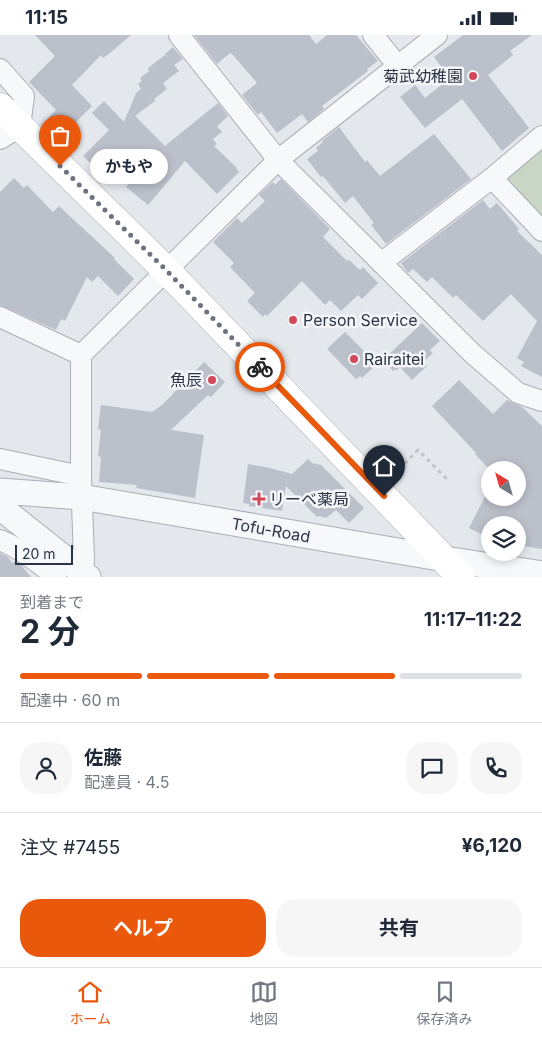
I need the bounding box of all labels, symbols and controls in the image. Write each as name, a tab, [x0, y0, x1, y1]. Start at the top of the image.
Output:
text: 11:15	[25, 6, 68, 29]
place label: 菊武幼稚園	[383, 66, 463, 86]
marker: 菊武幼稚園	[467, 70, 479, 82]
pin	[39, 115, 81, 166]
icon: bag	[46, 122, 74, 150]
callout: かもや	[90, 149, 168, 183]
text: かもや	[105, 156, 153, 176]
place label: Person Service	[303, 310, 418, 330]
marker: Person Service	[287, 314, 299, 326]
courier	[235, 342, 285, 392]
place label: Rairaitei	[364, 349, 424, 369]
icon: bike	[246, 353, 274, 381]
marker: Rairaitei	[348, 353, 360, 365]
place label: 魚辰	[170, 370, 202, 390]
marker: 魚辰	[206, 374, 218, 386]
pin	[363, 445, 405, 496]
icon: home	[370, 452, 398, 480]
north arrow	[481, 461, 526, 506]
map controls	[481, 461, 526, 561]
place label: リーベ薬局	[269, 489, 349, 509]
marker: リーベ薬局	[253, 493, 265, 505]
street label: Tofu-Road	[230, 513, 312, 547]
button: layers	[481, 516, 526, 561]
scale bar	[15, 542, 72, 565]
text: 20 m	[22, 545, 56, 562]
text: 到着まで	[20, 592, 84, 612]
text: 11:17–11:22	[424, 608, 522, 631]
text: 2 分	[20, 612, 80, 651]
text: 配達中 · 60 m	[20, 690, 120, 710]
button: person	[20, 742, 72, 794]
button: chat	[406, 742, 458, 794]
button: phone	[470, 742, 522, 794]
text: 佐藤	[84, 746, 122, 769]
text: 配達員 · 4.5	[84, 772, 170, 792]
text: ¥6,120	[462, 834, 522, 857]
text: 注文 #7455	[20, 836, 120, 859]
button: ヘルプ	[20, 899, 266, 957]
button: 共有	[276, 899, 522, 957]
tab: ホーム	[69, 978, 111, 1028]
tab: 地図	[250, 978, 278, 1028]
tab: 保存済み	[417, 978, 473, 1028]

